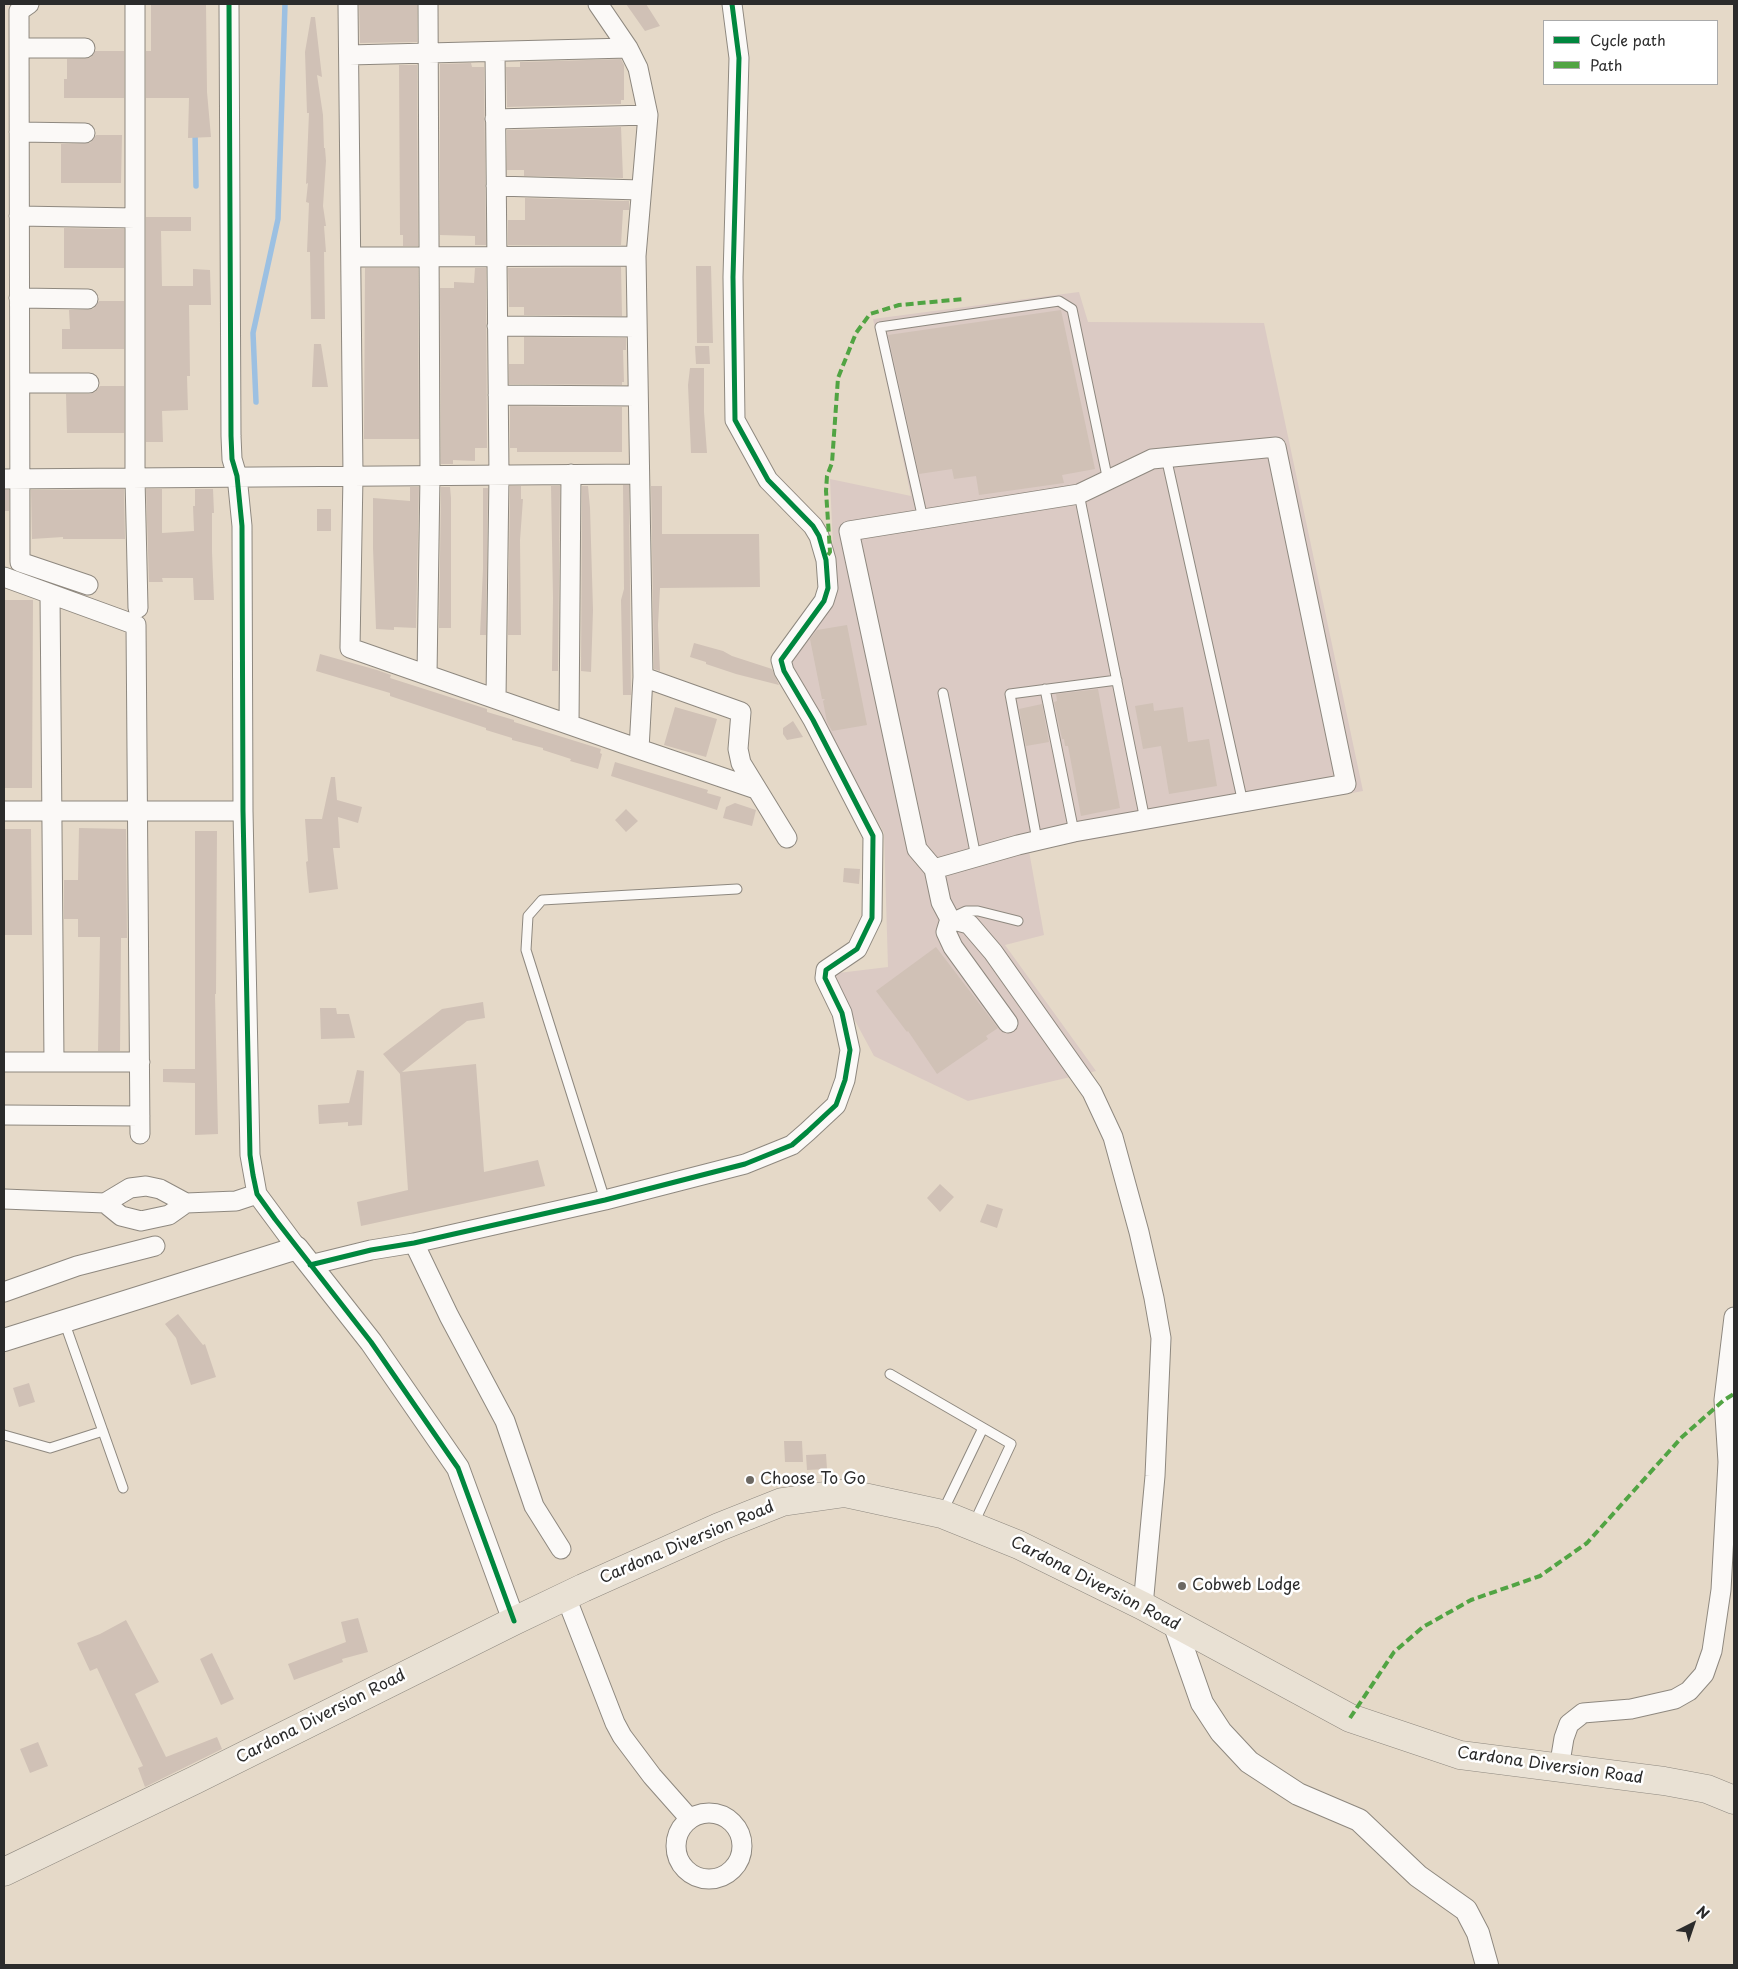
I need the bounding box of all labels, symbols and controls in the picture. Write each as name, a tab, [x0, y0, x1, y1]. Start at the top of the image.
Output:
legend	[1543, 20, 1718, 85]
text: Cycle path	[1590, 28, 1666, 51]
text: Path	[1590, 53, 1622, 76]
place label: Choose To Go	[760, 1470, 866, 1490]
marker: Choose To Go	[744, 1474, 756, 1486]
street label: Cardona Diversion Road	[597, 1498, 777, 1588]
street label: Cardona Diversion Road	[1007, 1533, 1183, 1635]
place label: Cobweb Lodge	[1192, 1576, 1300, 1596]
marker: Cobweb Lodge	[1176, 1580, 1188, 1592]
street label: Cardona Diversion Road	[233, 1666, 409, 1768]
street label: Cardona Diversion Road	[1456, 1743, 1644, 1789]
north arrow	[1668, 1899, 1718, 1949]
text: N	[1692, 1901, 1714, 1924]

